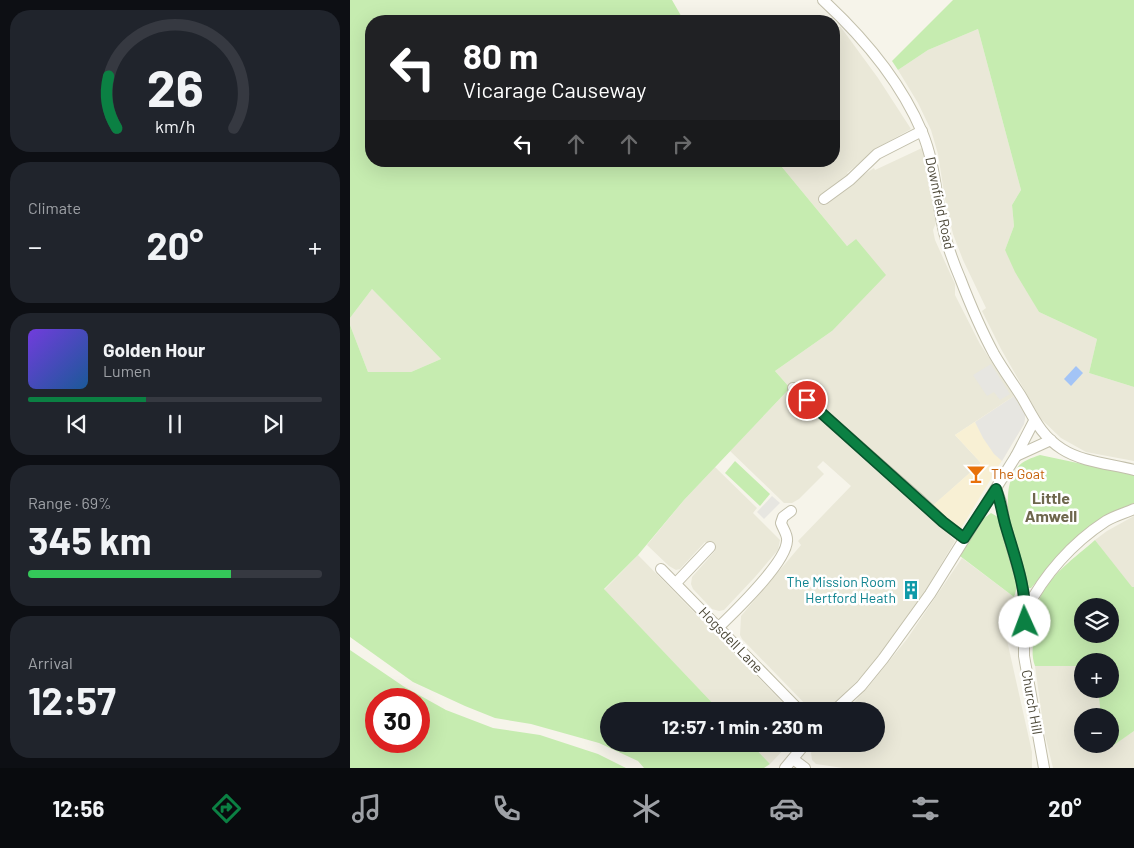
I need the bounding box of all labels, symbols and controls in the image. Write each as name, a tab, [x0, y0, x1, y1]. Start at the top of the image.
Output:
text: 80 m	[463, 34, 538, 76]
icon: left	[380, 35, 445, 100]
text: 26	[146, 55, 204, 117]
text: Vicarage Causeway	[463, 76, 646, 102]
text: km/h	[155, 115, 195, 137]
icon: left	[509, 130, 537, 158]
icon: ahead	[562, 130, 590, 158]
icon: ahead	[615, 130, 643, 158]
icon: right	[668, 130, 696, 158]
street label: Downfield Road	[922, 155, 959, 251]
text: Climate	[28, 198, 81, 217]
text: 20°	[146, 222, 204, 268]
text: −	[28, 229, 42, 263]
text: +	[308, 229, 322, 263]
text: Golden Hour	[103, 338, 205, 361]
text: Lumen	[103, 361, 151, 380]
pin	[786, 379, 828, 421]
icon: arrive	[793, 386, 821, 414]
icon: previous	[63, 410, 91, 438]
icon: pause	[161, 410, 189, 438]
icon: next	[259, 410, 287, 438]
bar icon: The Goat	[965, 463, 987, 485]
place label: The Goat	[991, 465, 1045, 482]
district label: Little Amwell	[1025, 488, 1077, 525]
text: Range · 69%	[28, 493, 112, 512]
text: 345 km	[28, 517, 152, 563]
place label: The Mission Room Hertford Heath	[787, 573, 896, 606]
building icon: The Mission Room Hertford Heath	[900, 579, 922, 601]
position arrow	[998, 595, 1050, 647]
map controls	[1074, 598, 1119, 753]
button: layers	[1074, 598, 1119, 643]
street label: Hogsdell Lane	[696, 603, 767, 676]
text: Arrival	[28, 653, 73, 672]
button: +	[1074, 653, 1119, 698]
street label: Church Hill	[1018, 668, 1047, 736]
text: 12:57	[28, 677, 116, 723]
speed limit sign: 30	[365, 688, 430, 753]
button: −	[1074, 708, 1119, 753]
text: 12:57 · 1 min · 230 m	[662, 715, 823, 738]
icon: directions	[209, 791, 244, 826]
icon: music	[349, 791, 384, 826]
icon: phone	[489, 791, 524, 826]
icon: climate	[629, 791, 664, 826]
icon: car	[769, 791, 804, 826]
icon: filters	[908, 791, 943, 826]
text: 12:56	[52, 795, 104, 821]
text: 20°	[1048, 795, 1082, 821]

